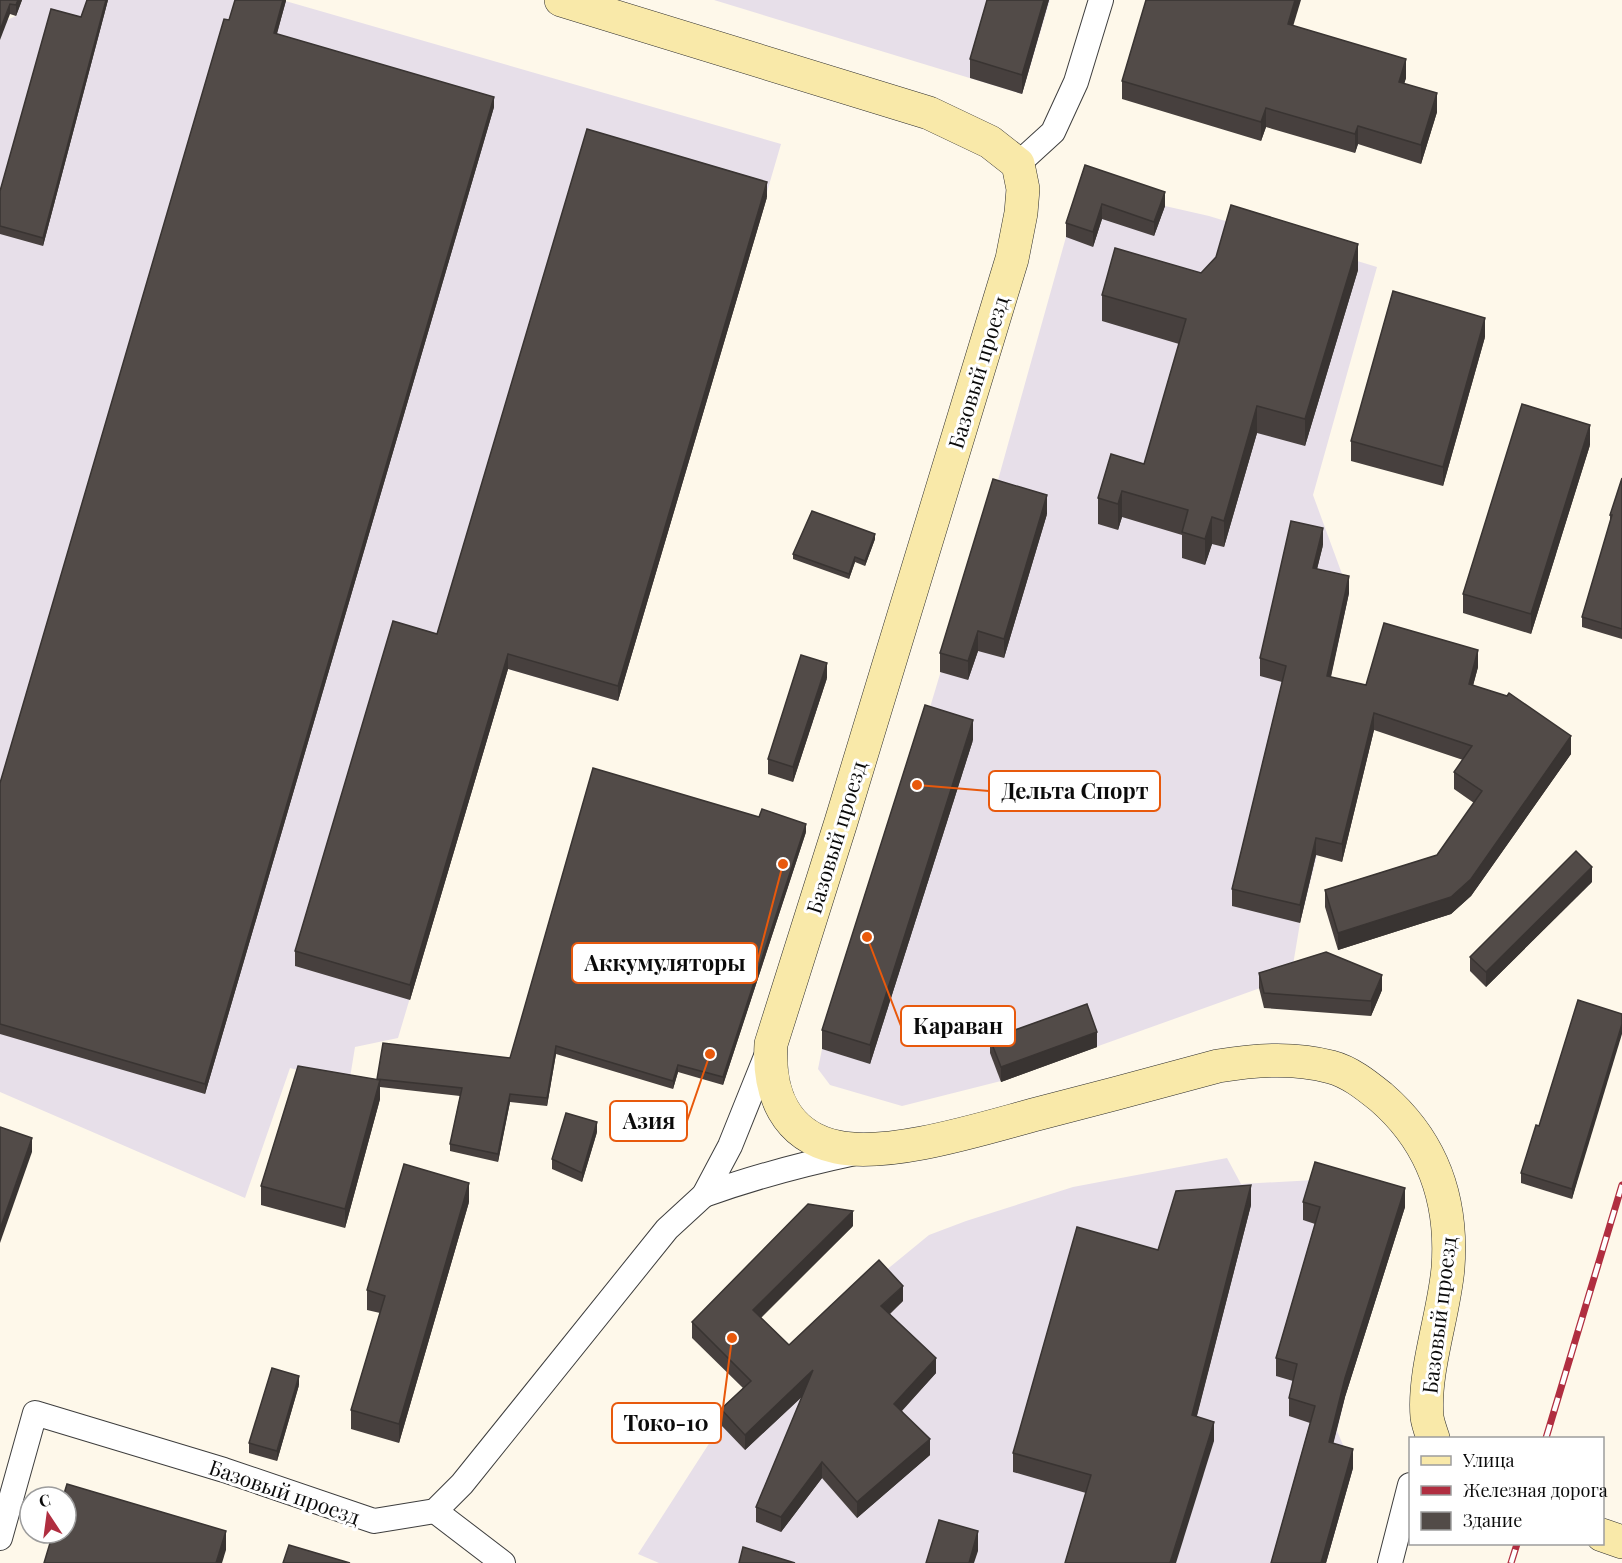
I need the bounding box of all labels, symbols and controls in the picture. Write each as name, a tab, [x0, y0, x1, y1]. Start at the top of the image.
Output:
street label: Базовый проезд	[941, 292, 1013, 452]
street label: Базовый проезд	[799, 757, 871, 917]
callout: Дельта Спорт	[989, 771, 1160, 811]
text: Дельта Спорт	[1001, 775, 1149, 805]
callout: Аккумуляторы	[572, 943, 757, 983]
text: Аккумуляторы	[583, 947, 746, 977]
callout: Караван	[901, 1006, 1015, 1046]
text: Караван	[913, 1010, 1003, 1040]
callout: Азия	[610, 1101, 687, 1141]
text: Азия	[622, 1105, 675, 1135]
street label: Базовый проезд	[1414, 1235, 1462, 1395]
callout: Токо-10	[612, 1403, 721, 1443]
text: Токо-10	[623, 1407, 709, 1437]
legend	[1409, 1437, 1604, 1545]
text: Улица	[1462, 1448, 1514, 1472]
street label: Базовый проезд	[206, 1452, 364, 1530]
text: Железная дорога	[1463, 1478, 1608, 1502]
north arrow	[18, 1485, 78, 1545]
text: С	[37, 1488, 52, 1511]
text: Здание	[1463, 1508, 1522, 1532]

